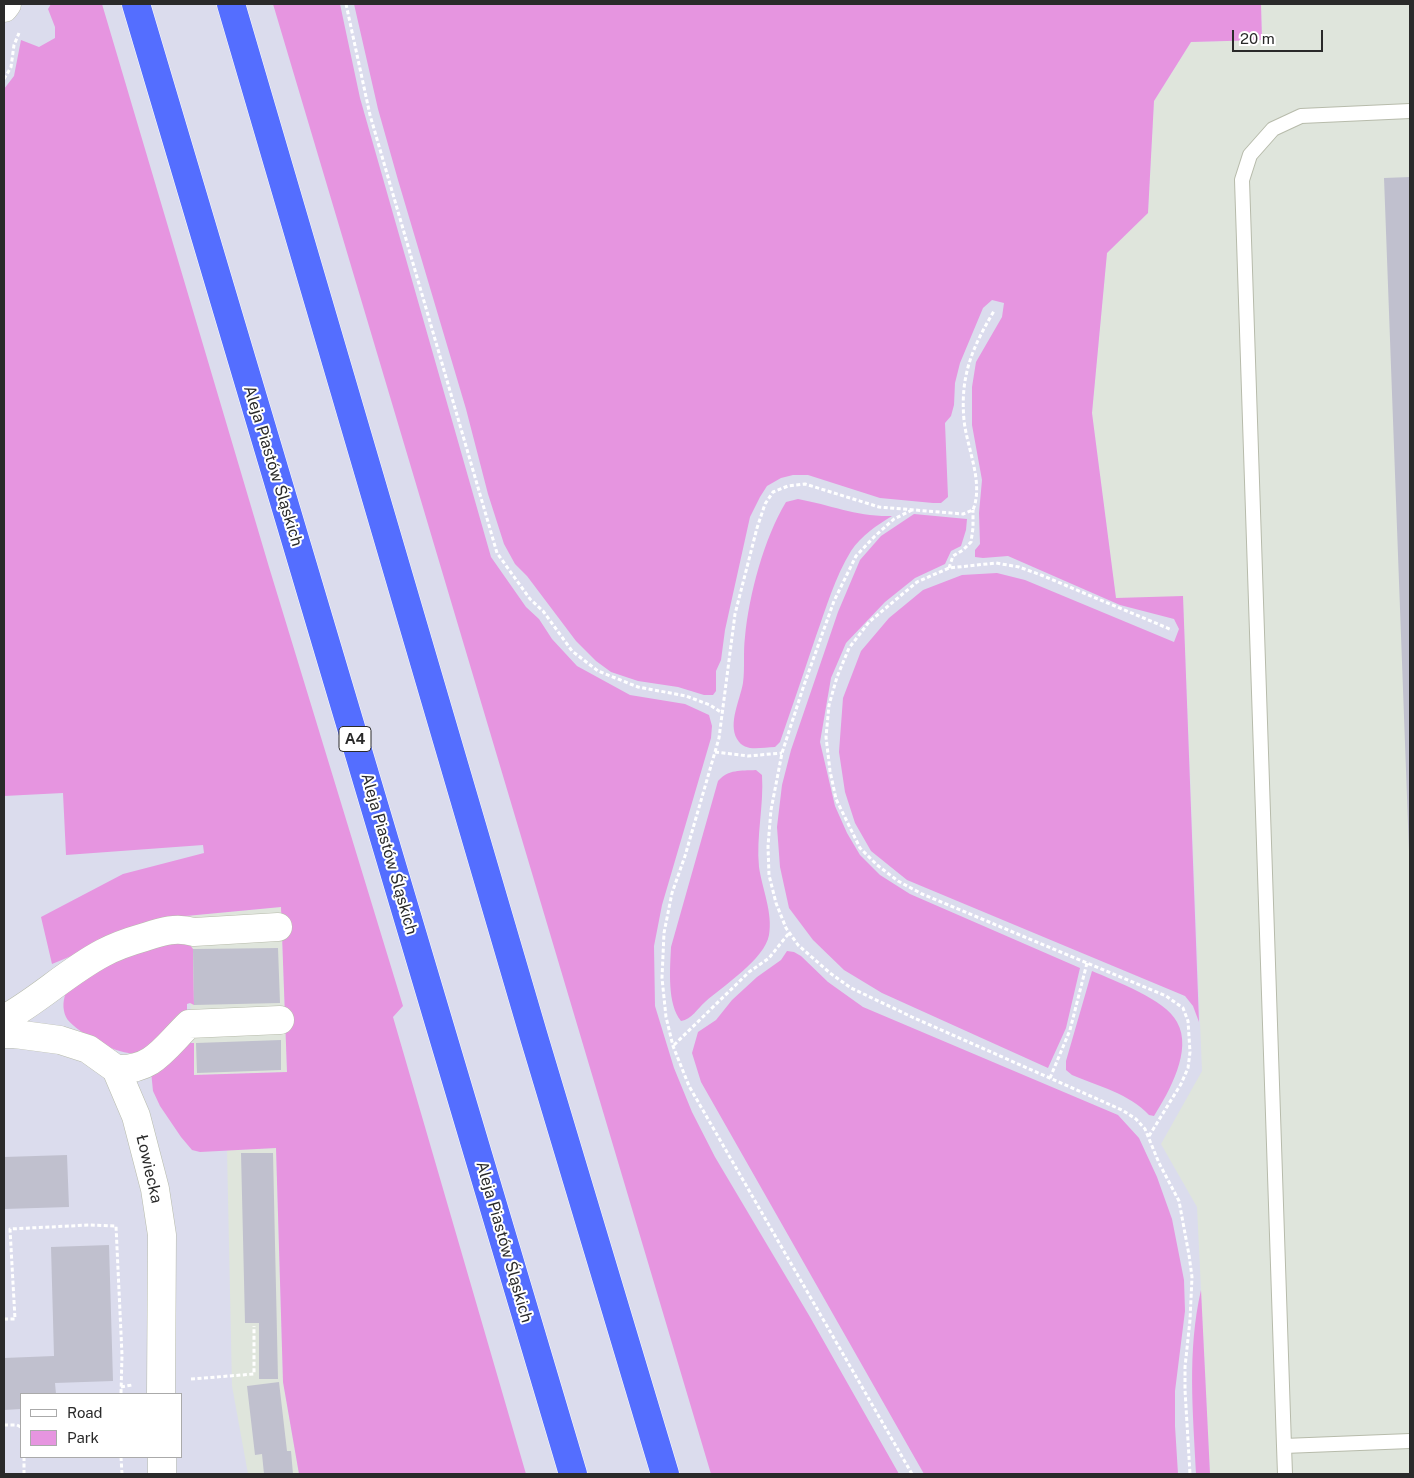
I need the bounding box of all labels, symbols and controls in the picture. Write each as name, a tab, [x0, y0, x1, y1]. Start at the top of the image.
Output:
scale bar	[1234, 20, 1325, 52]
text: 20 m	[1240, 30, 1275, 47]
street label: Aleja Piastów Śląskich	[239, 383, 307, 549]
road number: A4	[339, 726, 371, 752]
street label: Aleja Piastów Śląskich	[357, 771, 421, 937]
street label: Łowiecka	[132, 1133, 166, 1205]
street label: Aleja Piastów Śląskich	[472, 1159, 536, 1325]
legend	[20, 1393, 182, 1458]
text: Road	[67, 1404, 103, 1421]
text: Park	[67, 1429, 99, 1446]

